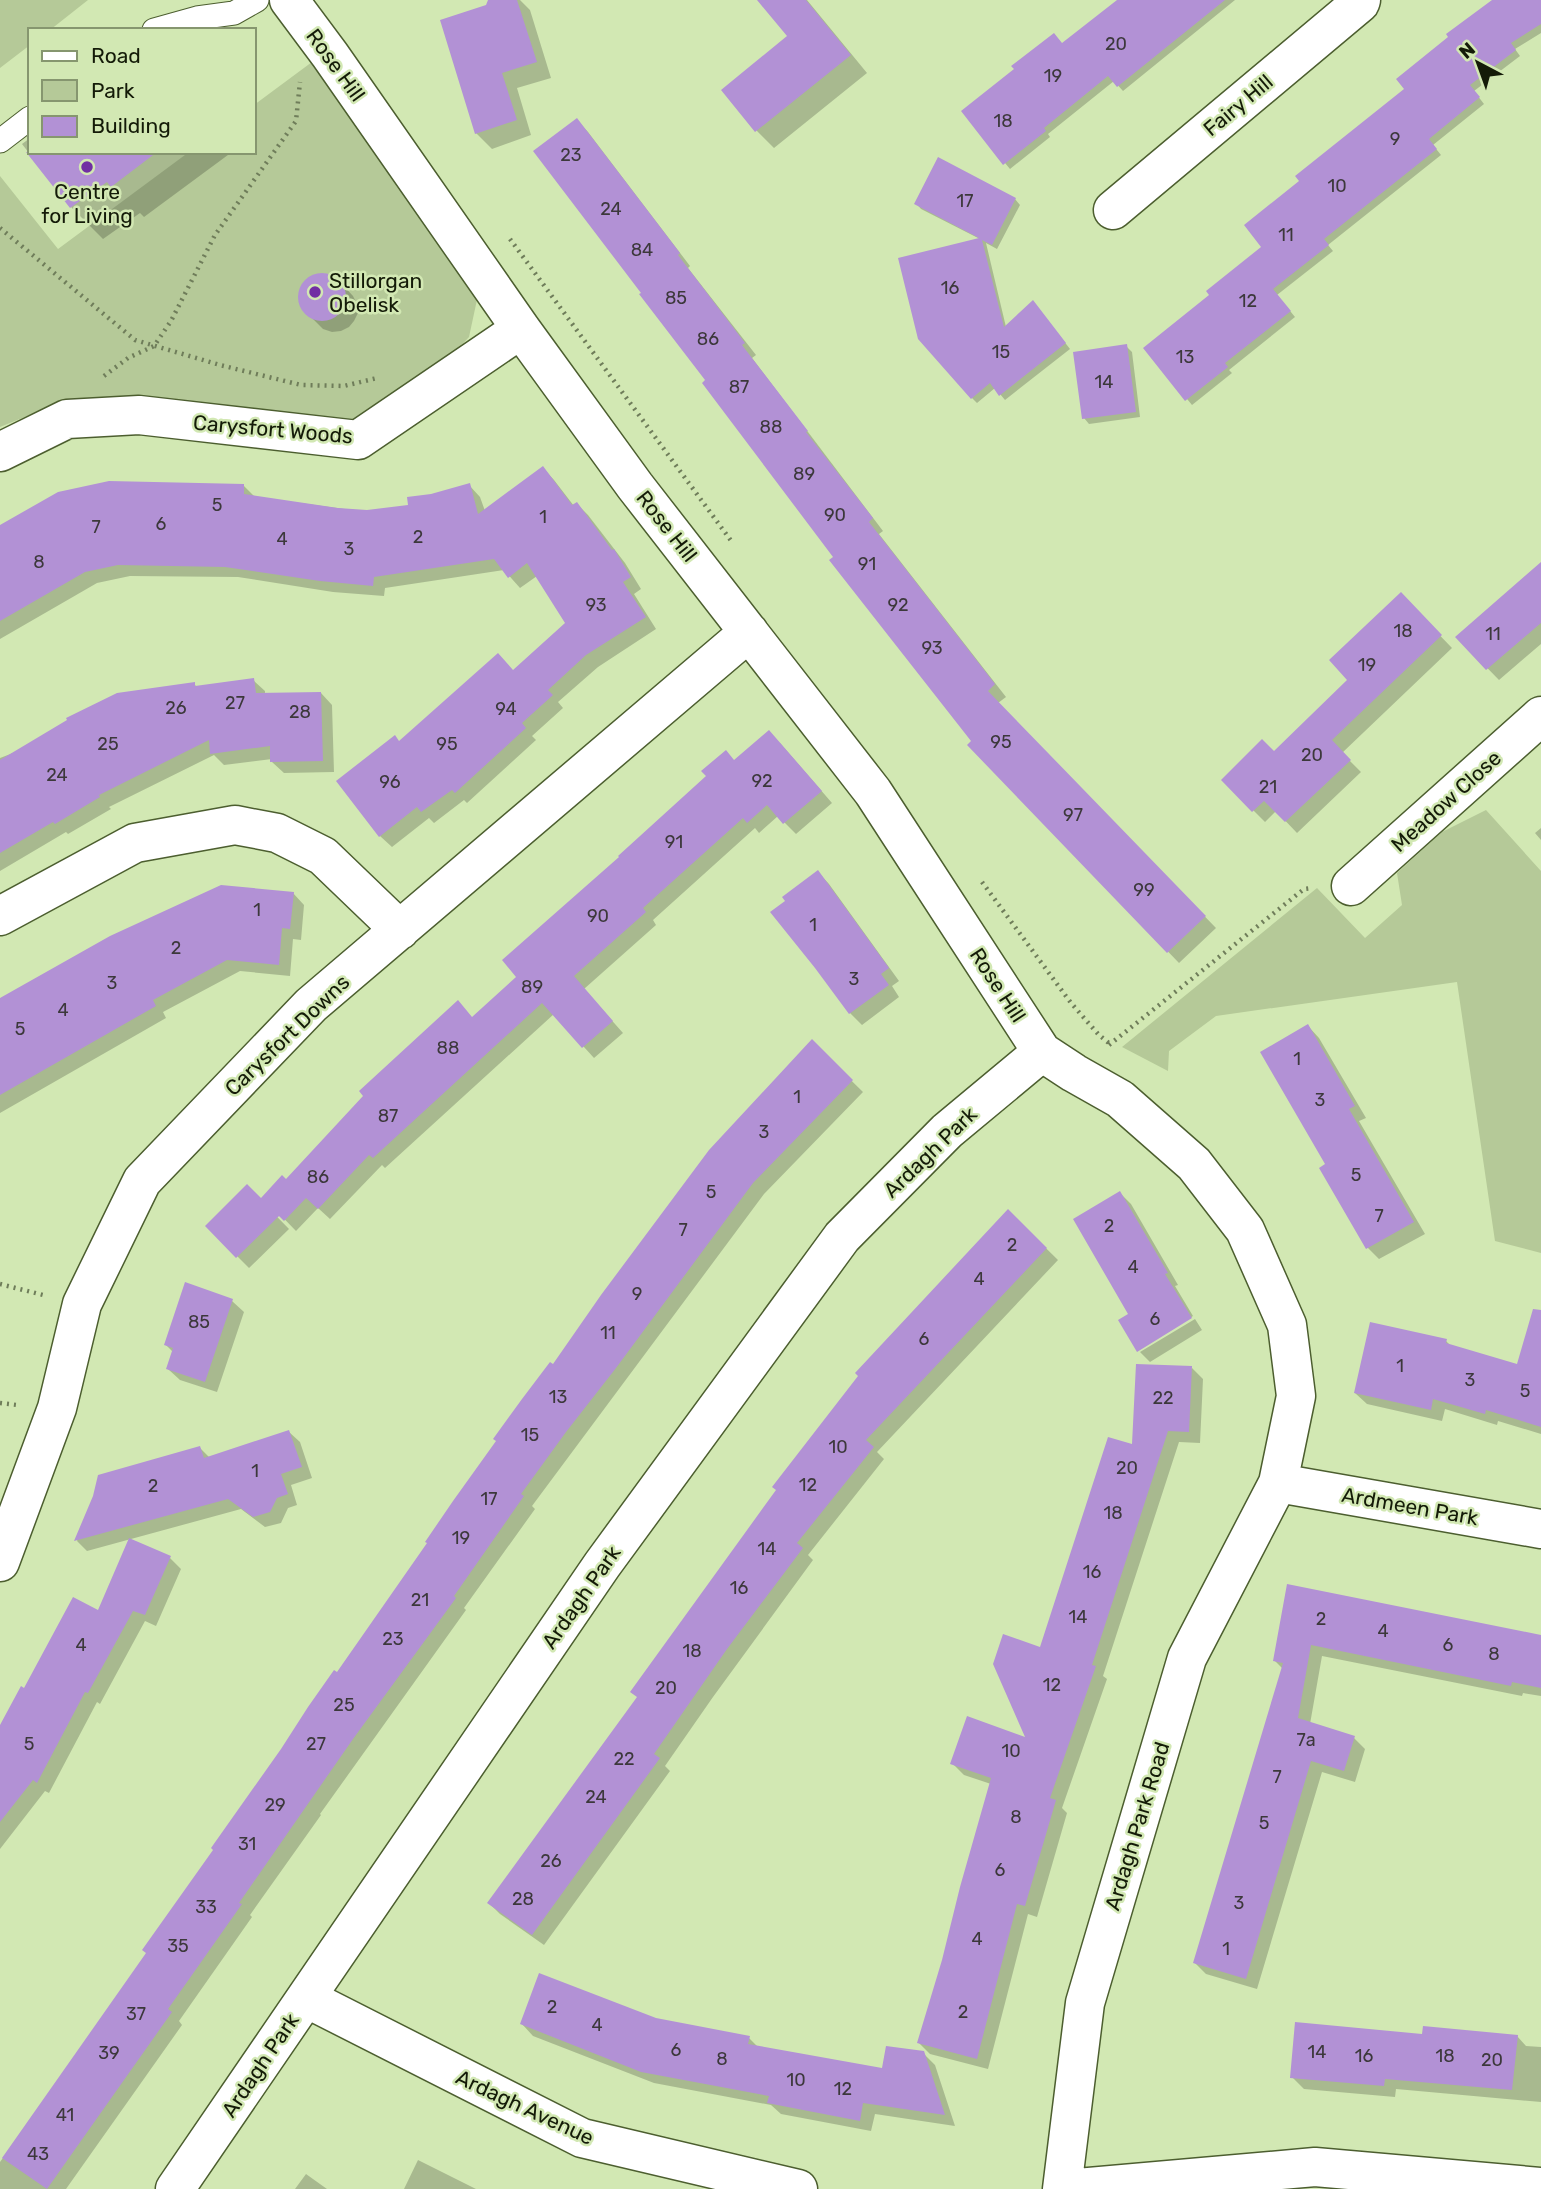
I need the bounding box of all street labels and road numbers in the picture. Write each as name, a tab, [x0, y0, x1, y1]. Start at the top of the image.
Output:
street label: Rose Hill	[301, 24, 371, 106]
street label: Fairy Hill	[1198, 69, 1278, 141]
street label: Carysfort Woods	[192, 410, 354, 448]
street label: Rose Hill	[631, 485, 703, 567]
street label: Meadow Close	[1386, 745, 1506, 857]
street label: Rose Hill	[965, 943, 1031, 1027]
street label: Carysfort Downs	[220, 969, 354, 1101]
street label: Ardagh Park	[878, 1101, 982, 1203]
street label: Ardmeen Park	[1340, 1482, 1480, 1530]
street label: Ardagh Park	[536, 1541, 626, 1653]
street label: Ardagh Park Road	[1099, 1739, 1175, 1913]
street label: Ardagh Park	[216, 2008, 304, 2122]
street label: Ardagh Avenue	[452, 2064, 598, 2150]

